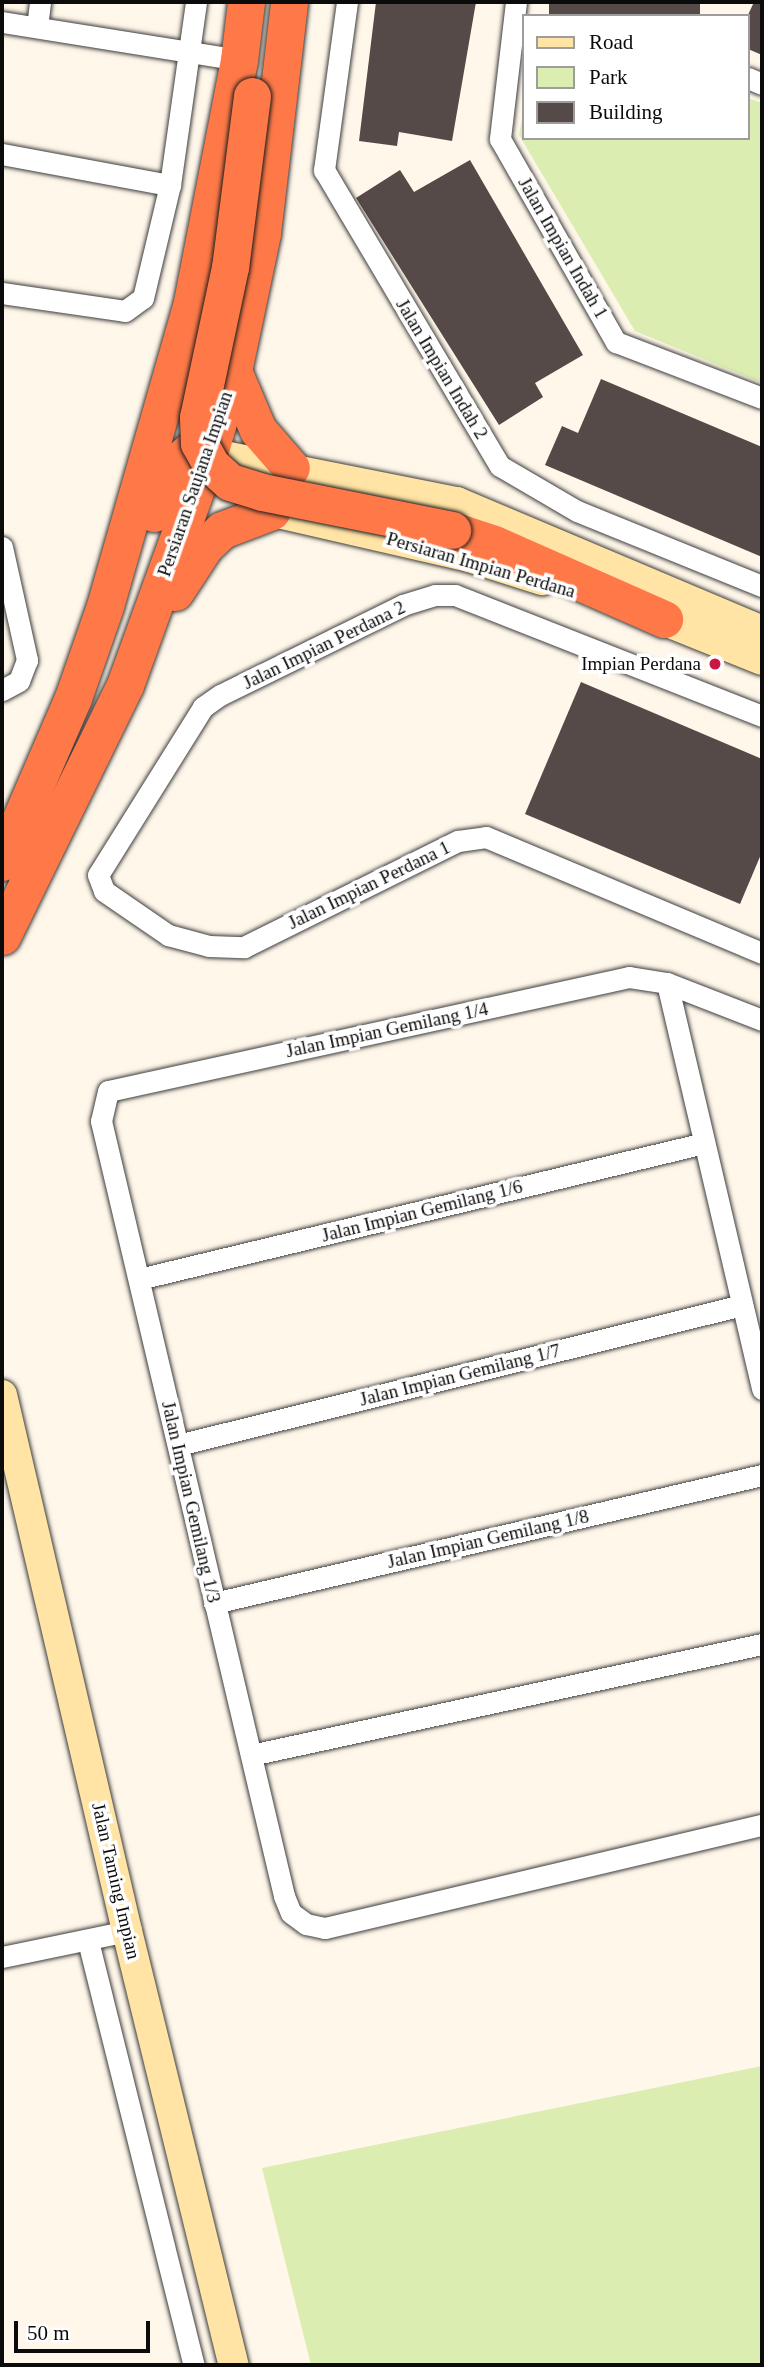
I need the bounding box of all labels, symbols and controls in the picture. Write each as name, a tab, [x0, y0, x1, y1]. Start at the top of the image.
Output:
legend	[522, 14, 750, 140]
text: Road	[589, 30, 633, 54]
text: Park	[589, 65, 628, 89]
text: Building	[589, 100, 663, 124]
street label: Jalan Impian Indah 1	[513, 173, 613, 323]
street label: Jalan Impian Indah 2	[391, 295, 493, 443]
street label: Persiaran Saujana Impian	[153, 388, 237, 580]
street label: Persiaran Impian Perdana	[384, 527, 578, 603]
street label: Jalan Impian Perdana 2	[239, 596, 409, 694]
place label: Impian Perdana	[581, 653, 701, 675]
marker: Impian Perdana	[707, 656, 723, 672]
street label: Jalan Impian Perdana 1	[284, 836, 454, 934]
street label: Jalan Impian Gemilang 1/4	[284, 997, 490, 1063]
street label: Jalan Impian Gemilang 1/6	[319, 1175, 525, 1247]
street label: Jalan Impian Gemilang 1/7	[357, 1339, 563, 1411]
street label: Jalan Impian Gemilang 1/3	[157, 1399, 225, 1605]
street label: Jalan Impian Gemilang 1/8	[385, 1505, 591, 1573]
street label: Jalan Taming Impian	[87, 1800, 145, 1962]
scale bar	[18, 2308, 154, 2352]
text: 50 m	[27, 2321, 70, 2345]

